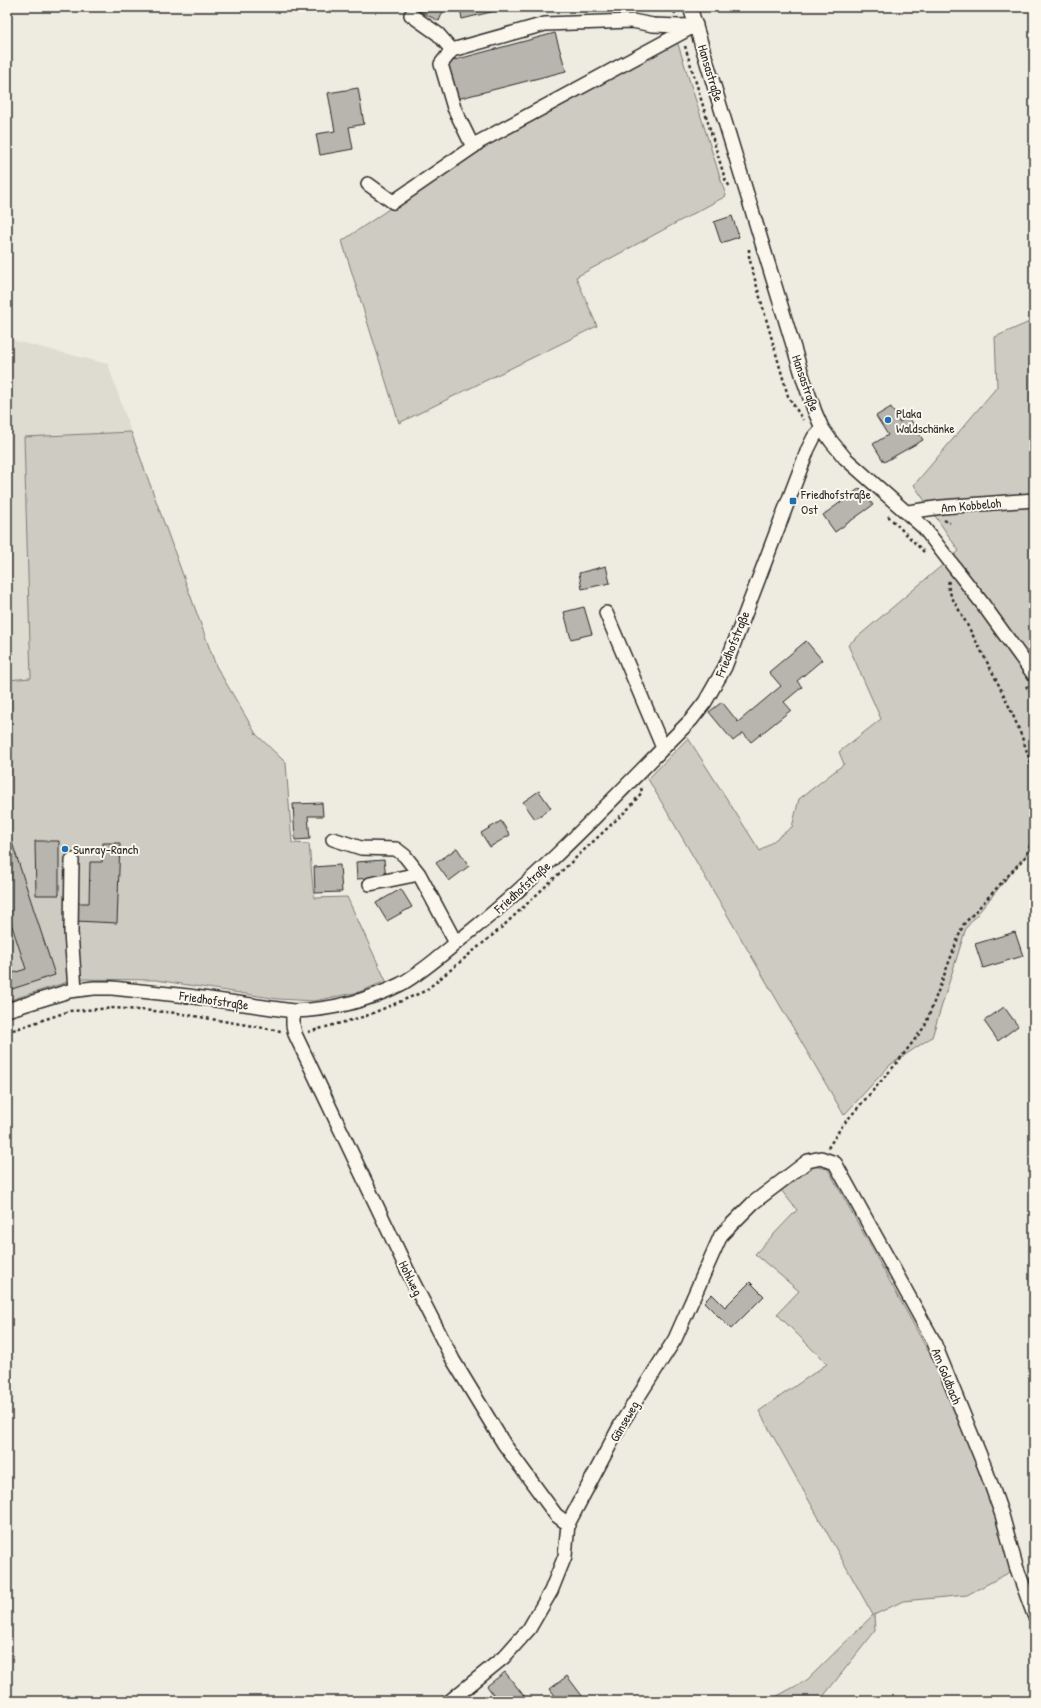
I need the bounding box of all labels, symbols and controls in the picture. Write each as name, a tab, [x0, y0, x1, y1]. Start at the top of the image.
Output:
street label: Hansastraße	[694, 42, 728, 104]
street label: Hansastraße	[788, 352, 824, 414]
place label: Plaka Waldschänke	[896, 404, 955, 437]
marker: Plaka Waldschänke	[883, 415, 893, 425]
place label: Friedhofstraße Ost	[800, 485, 871, 518]
street label: Am Kobbeloh	[940, 493, 1002, 517]
marker: Friedhofstraße Ost	[788, 496, 798, 506]
street label: Friedhofstraße	[710, 608, 753, 681]
place label: Sunray-Ranch	[73, 840, 139, 858]
marker: Sunray-Ranch	[60, 844, 70, 854]
street label: Friedhofstraße	[489, 857, 554, 918]
street label: Friedhofstraße	[177, 986, 250, 1014]
street label: Hohlweg	[395, 1257, 427, 1299]
street label: Am Goldbach	[928, 1345, 967, 1407]
street label: Gänseweg	[605, 1397, 643, 1445]

